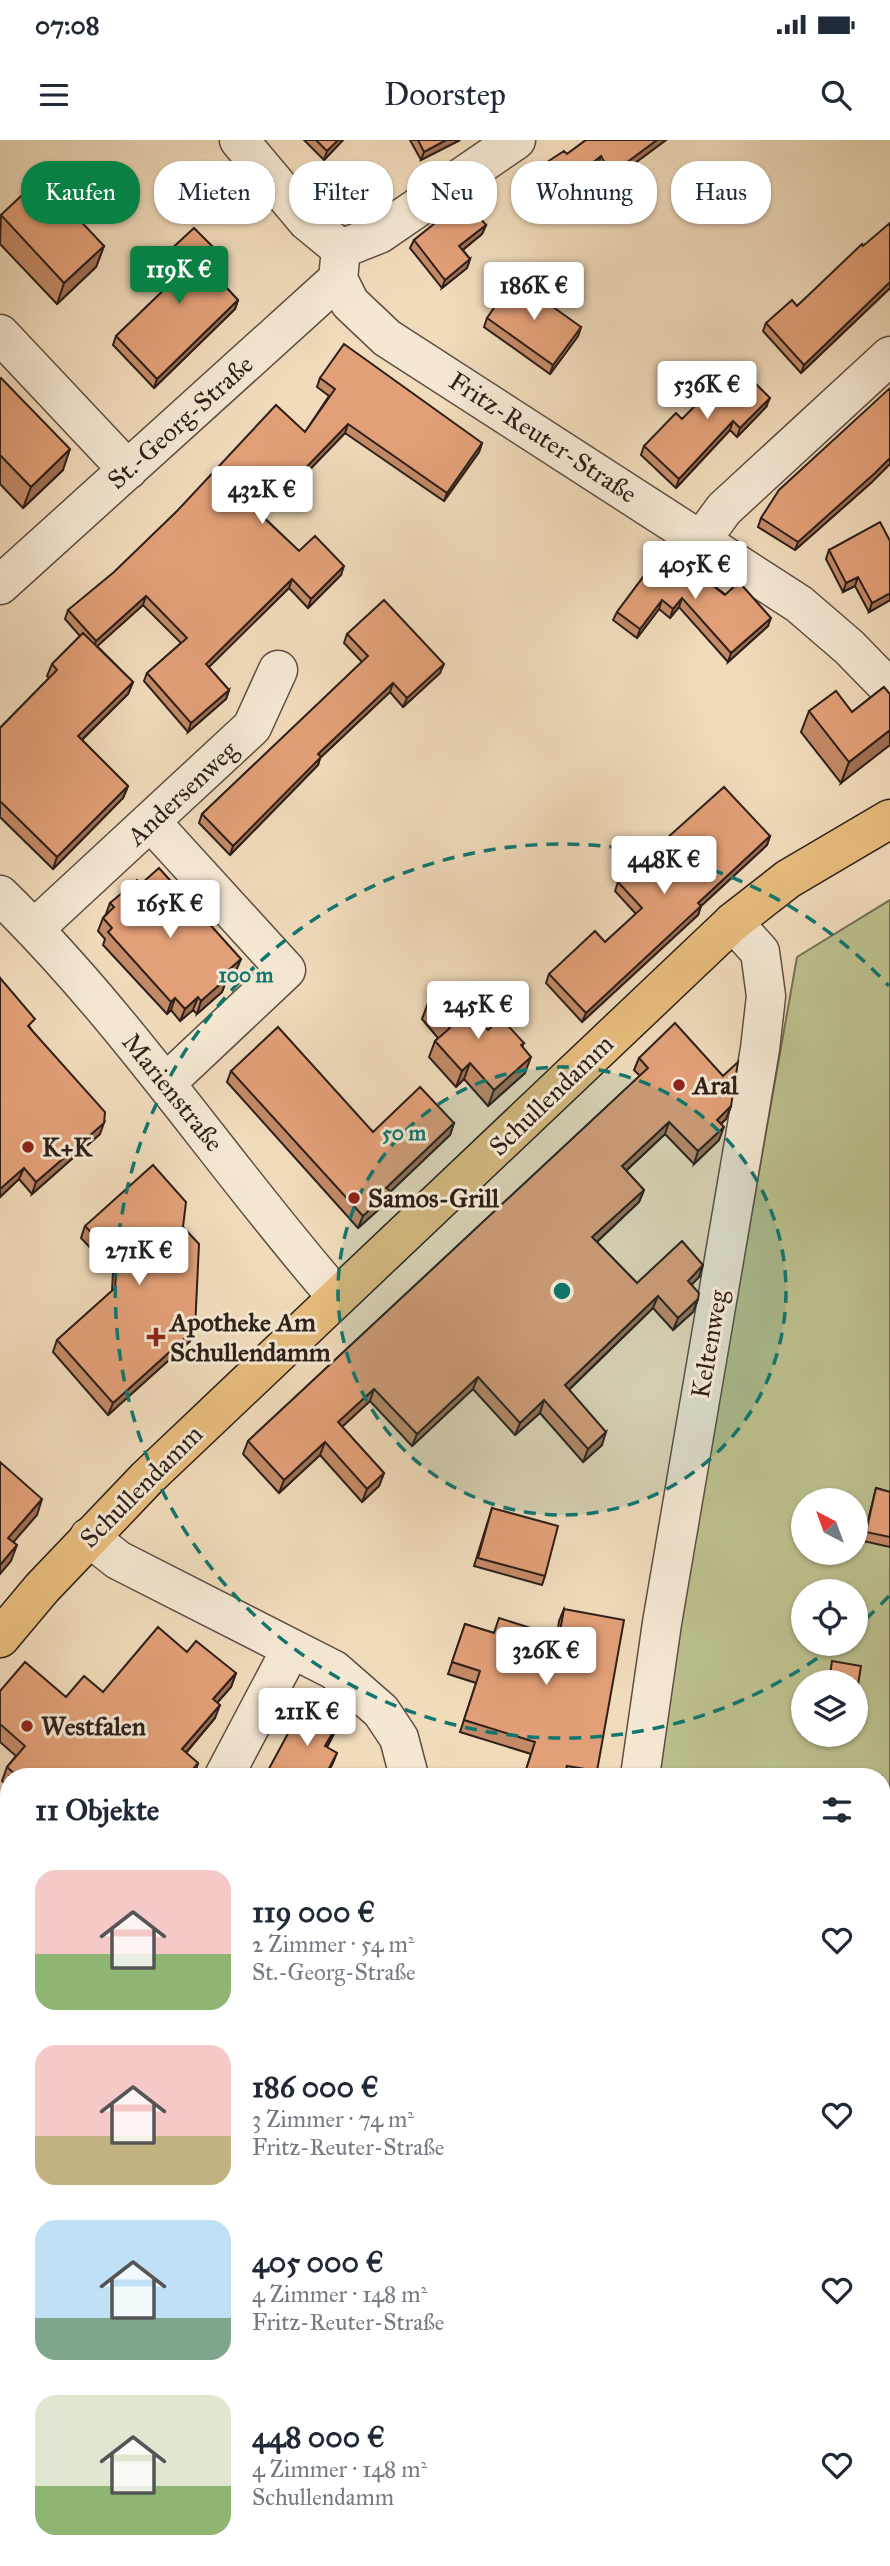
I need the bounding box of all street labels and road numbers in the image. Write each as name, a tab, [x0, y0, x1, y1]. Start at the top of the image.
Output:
street label: St.-Georg-Straße	[101, 348, 260, 496]
street label: Fritz-Reuter-Straße	[443, 364, 643, 510]
street label: Andersenweg	[119, 733, 244, 853]
street label: Marienstraße	[116, 1026, 231, 1158]
street label: Schullendamm	[482, 1028, 620, 1162]
street label: Keltenweg	[684, 1286, 734, 1401]
street label: Schullendamm	[73, 1418, 209, 1554]

